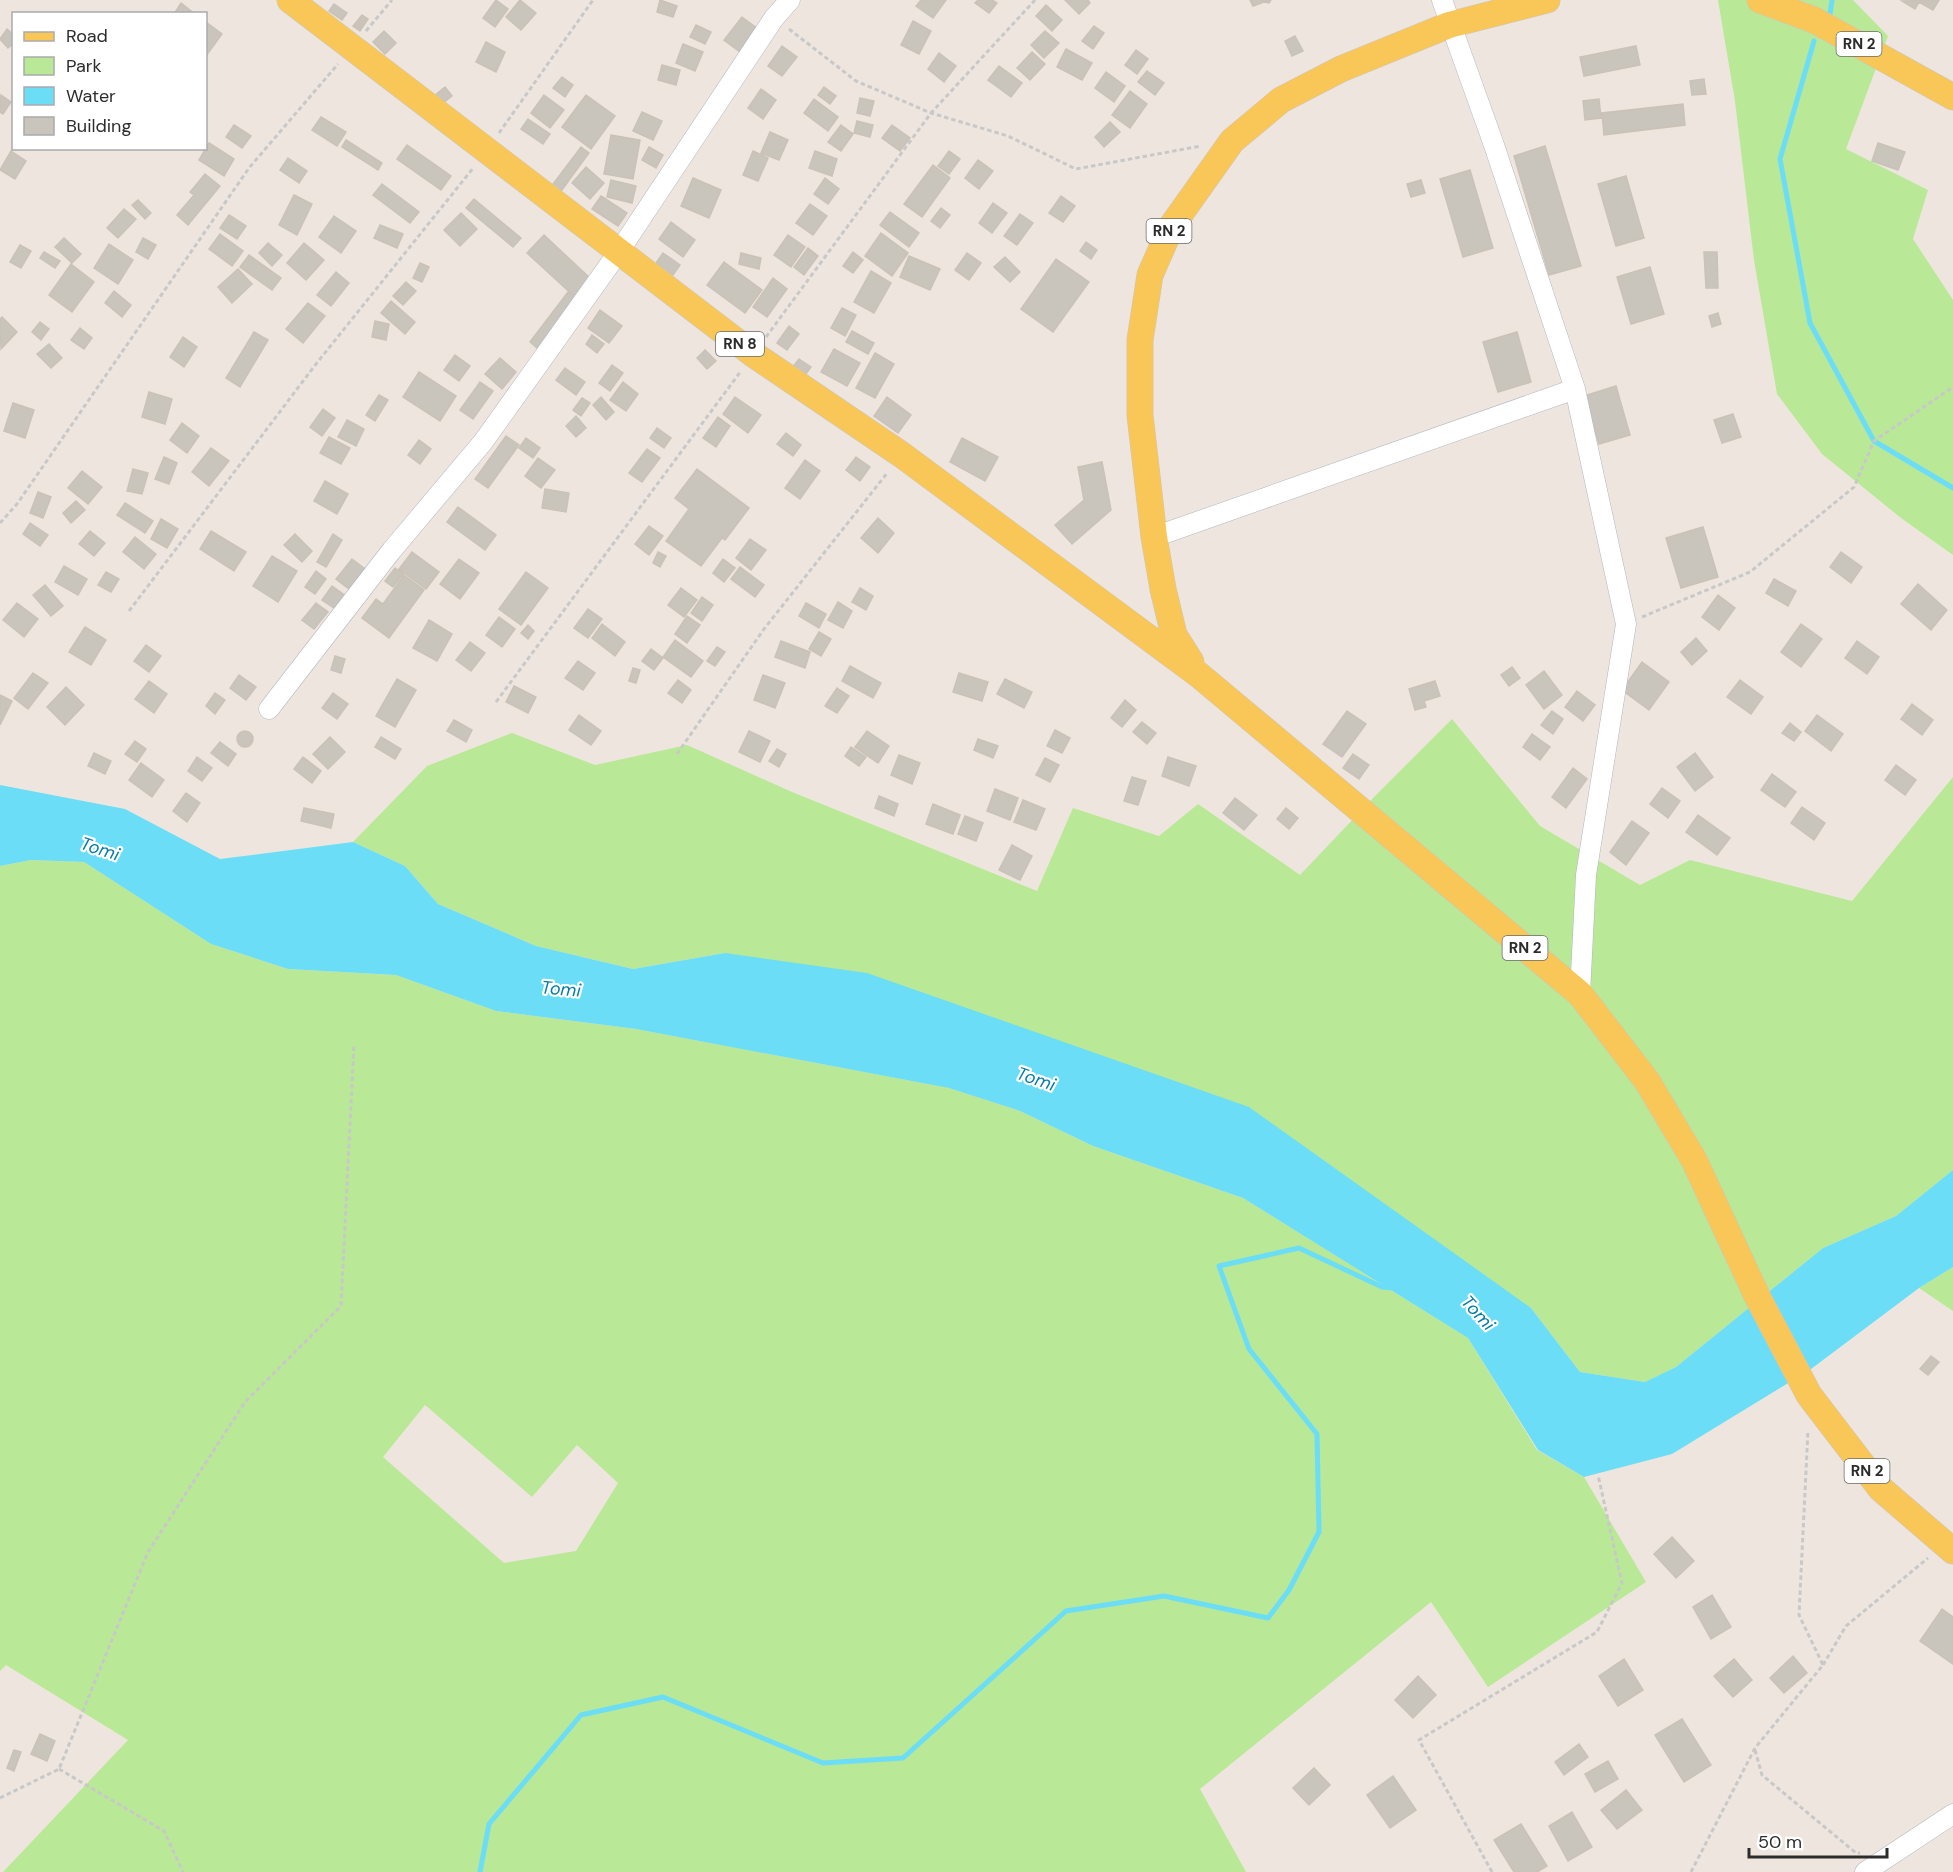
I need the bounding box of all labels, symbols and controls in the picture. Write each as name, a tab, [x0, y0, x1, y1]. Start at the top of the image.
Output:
legend	[12, 12, 207, 150]
text: Road	[66, 24, 108, 48]
road number: RN 2	[1836, 32, 1882, 56]
text: Park	[66, 54, 102, 78]
text: Water	[66, 84, 116, 108]
text: Building	[66, 114, 131, 138]
road number: RN 2	[1146, 219, 1192, 243]
road number: RN 8	[716, 332, 764, 356]
water label: Tomi	[77, 831, 123, 867]
road number: RN 2	[1502, 936, 1547, 960]
water label: Tomi	[540, 975, 582, 1003]
water label: Tomi	[1013, 1061, 1059, 1097]
water label: Tomi	[1456, 1290, 1501, 1336]
road number: RN 2	[1844, 1459, 1890, 1483]
scale bar	[1749, 1821, 1887, 1859]
text: 50 m	[1758, 1830, 1802, 1854]

